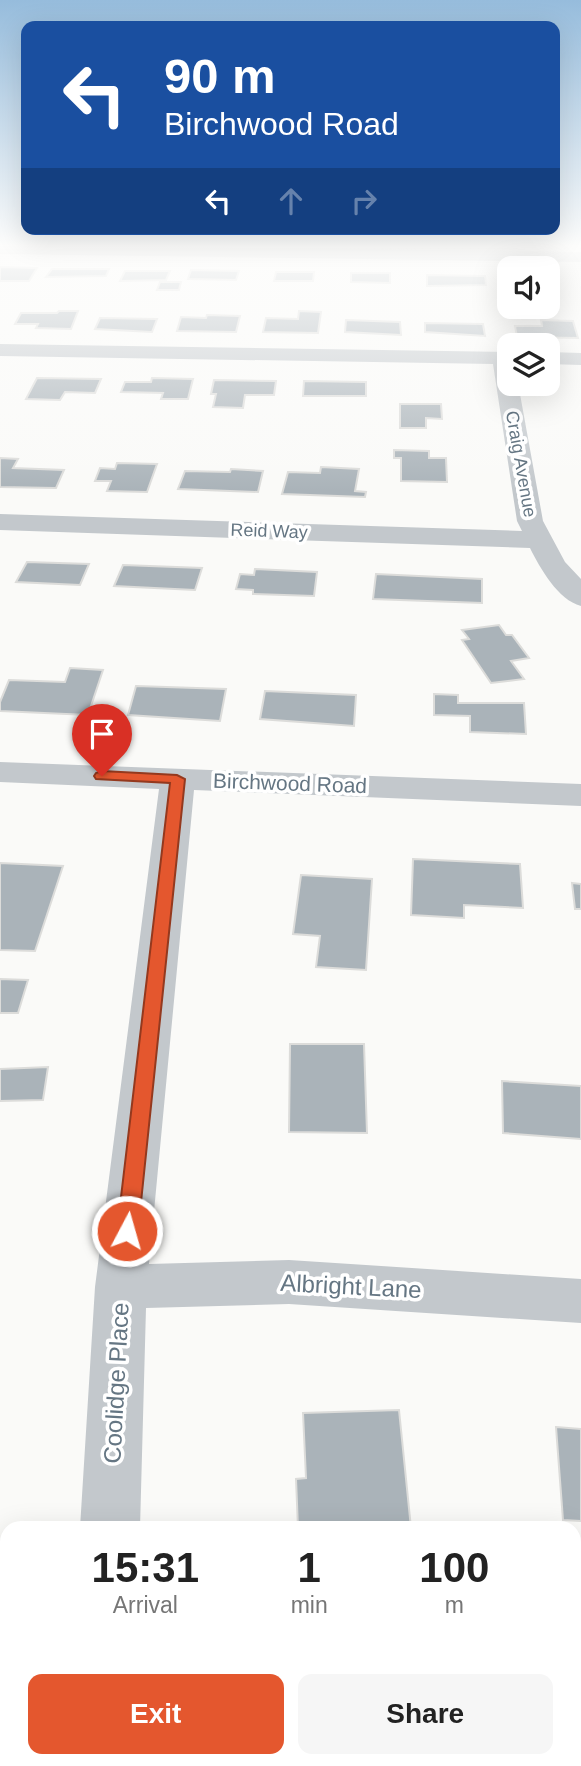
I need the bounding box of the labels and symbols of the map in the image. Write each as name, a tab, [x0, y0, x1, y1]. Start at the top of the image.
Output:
street label: Craig Avenue	[502, 409, 540, 519]
street label: Reid Way	[230, 520, 308, 542]
pin	[72, 704, 132, 776]
street label: Birchwood Road	[213, 769, 367, 797]
position arrow	[90, 1194, 164, 1268]
street label: Albright Lane	[280, 1269, 422, 1303]
street label: Coolidge Place	[98, 1302, 134, 1464]

